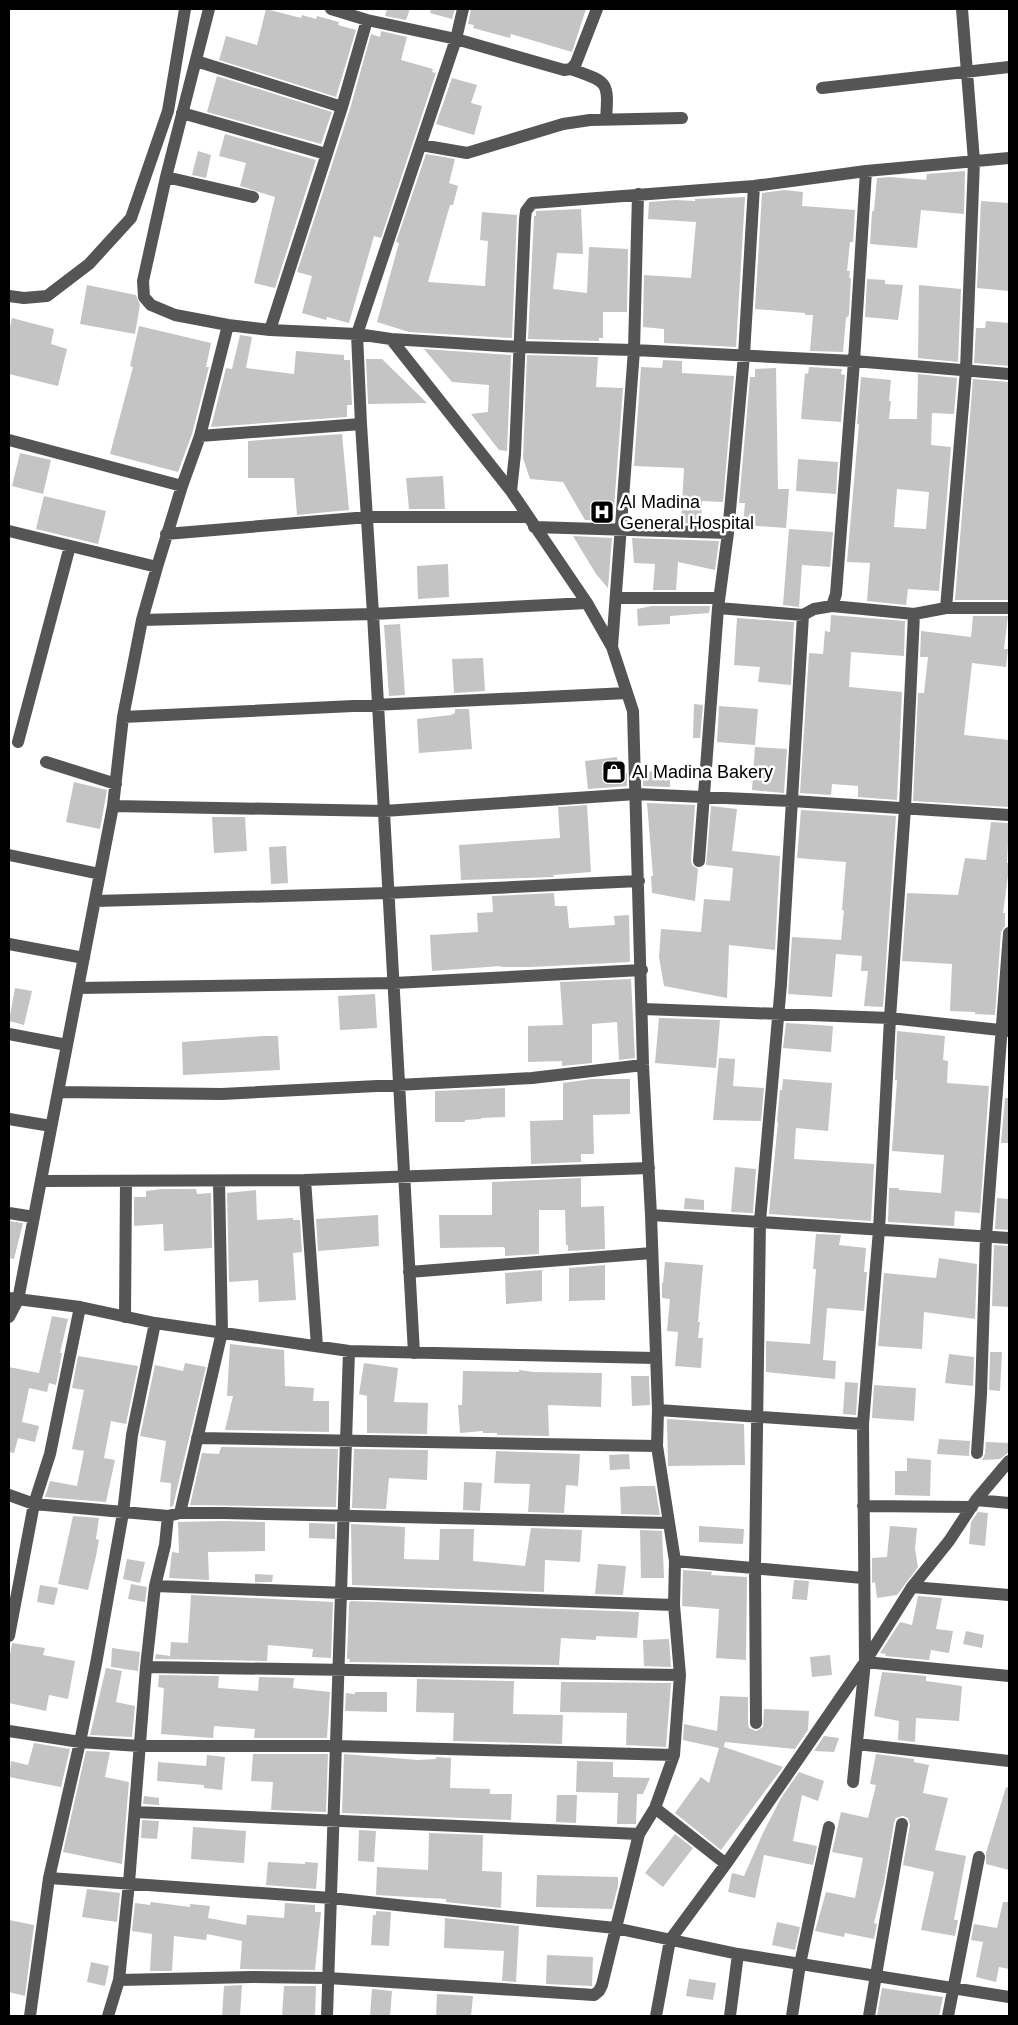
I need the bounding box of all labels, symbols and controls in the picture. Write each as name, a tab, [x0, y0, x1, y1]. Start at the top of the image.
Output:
place label: Al Madina General Hospital	[620, 492, 754, 533]
hospital icon: Al Madina General Hospital	[589, 499, 615, 525]
shop icon: Al Madina Bakery	[601, 759, 627, 785]
place label: Al Madina Bakery	[632, 762, 773, 782]

